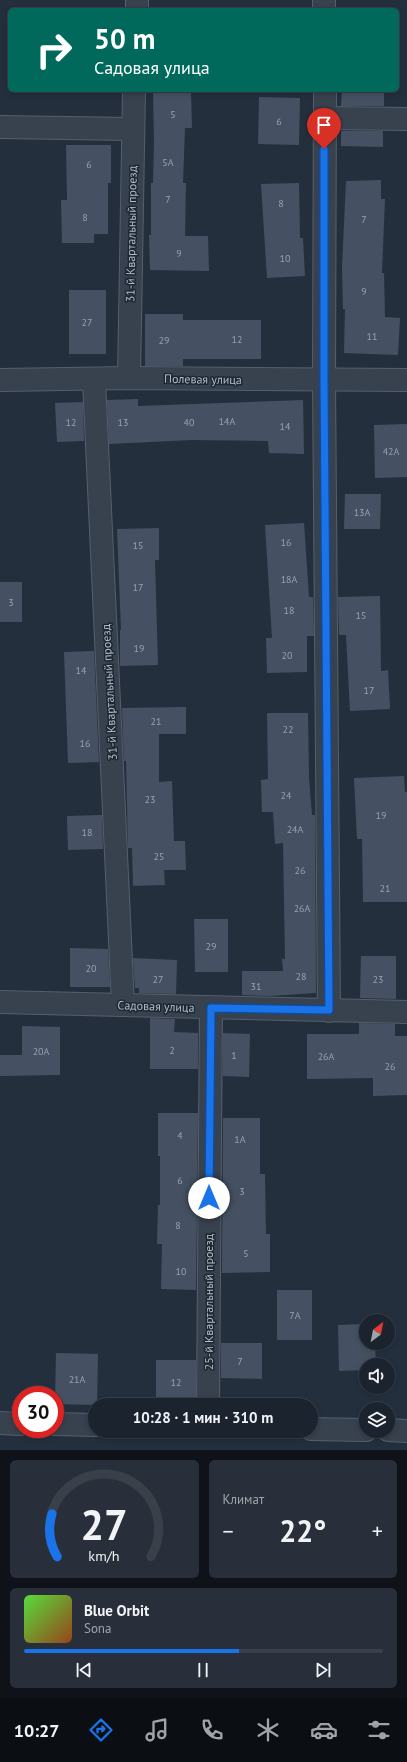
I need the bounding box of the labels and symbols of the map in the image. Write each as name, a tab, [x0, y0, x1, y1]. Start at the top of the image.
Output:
house number: 5	[170, 108, 176, 121]
pin	[307, 108, 341, 149]
house number: 6	[276, 115, 282, 128]
house number: 5А	[162, 156, 174, 169]
house number: 6	[86, 158, 92, 171]
street label: 31-й Квартальный проезд	[122, 165, 140, 302]
house number: 7	[165, 193, 171, 206]
house number: 8	[278, 197, 284, 210]
house number: 8	[82, 211, 88, 224]
house number: 7	[361, 213, 367, 226]
house number: 9	[176, 247, 182, 260]
house number: 10	[280, 252, 291, 265]
house number: 9	[361, 285, 367, 298]
house number: 27	[82, 316, 92, 329]
house number: 11	[367, 330, 377, 343]
house number: 12	[232, 333, 242, 346]
house number: 29	[159, 334, 169, 347]
street label: Полевая улица	[164, 371, 242, 387]
house number: 14А	[219, 415, 236, 428]
house number: 12	[66, 416, 76, 429]
house number: 13	[118, 416, 128, 429]
house number: 40	[184, 416, 195, 429]
house number: 14	[280, 420, 291, 433]
house number: 42А	[383, 445, 400, 458]
house number: 13А	[354, 506, 371, 519]
house number: 16	[281, 536, 291, 549]
house number: 15	[133, 539, 143, 552]
house number: 18А	[281, 573, 298, 586]
house number: 17	[133, 581, 143, 594]
house number: 3	[8, 596, 14, 609]
house number: 18	[284, 604, 294, 617]
house number: 15	[356, 609, 366, 622]
street label: 31-й Квартальный проезд	[98, 623, 120, 761]
house number: 19	[134, 642, 144, 655]
house number: 20	[282, 649, 293, 662]
house number: 14	[76, 664, 87, 677]
house number: 17	[364, 684, 374, 697]
house number: 21	[151, 715, 161, 728]
house number: 22	[283, 723, 293, 736]
house number: 16	[80, 737, 90, 750]
house number: 24	[281, 789, 292, 802]
house number: 23	[145, 793, 155, 806]
house number: 19	[376, 809, 386, 822]
house number: 24А	[287, 823, 304, 836]
house number: 18	[82, 826, 92, 839]
house number: 25	[154, 850, 164, 863]
house number: 26	[295, 864, 305, 877]
house number: 21	[380, 882, 390, 895]
house number: 26А	[294, 902, 311, 915]
house number: 29	[206, 940, 216, 953]
house number: 20	[86, 962, 97, 975]
house number: 28	[296, 970, 306, 983]
house number: 27	[153, 973, 163, 986]
house number: 23	[373, 973, 383, 986]
house number: 31	[251, 980, 261, 993]
street label: Садовая улица	[117, 997, 195, 1015]
house number: 2	[169, 1044, 175, 1057]
house number: 20А	[33, 1045, 50, 1058]
house number: 1	[231, 1049, 237, 1062]
house number: 26А	[318, 1050, 335, 1063]
house number: 26	[385, 1060, 395, 1073]
house number: 4	[177, 1129, 183, 1142]
house number: 1А	[234, 1133, 246, 1146]
house number: 6	[177, 1174, 183, 1187]
position arrow	[188, 1177, 230, 1219]
house number: 3	[239, 1185, 245, 1198]
house number: 8	[175, 1219, 181, 1232]
street label: 25-й Квартальный проезд	[201, 1233, 216, 1370]
house number: 5	[243, 1247, 249, 1260]
house number: 10	[176, 1265, 187, 1278]
house number: 7А	[289, 1309, 301, 1322]
north arrow	[359, 1314, 395, 1350]
house number: 7	[237, 1355, 243, 1368]
house number: 21А	[69, 1373, 86, 1386]
house number: 12	[171, 1376, 181, 1389]
speed limit sign: 30	[12, 1386, 64, 1438]

